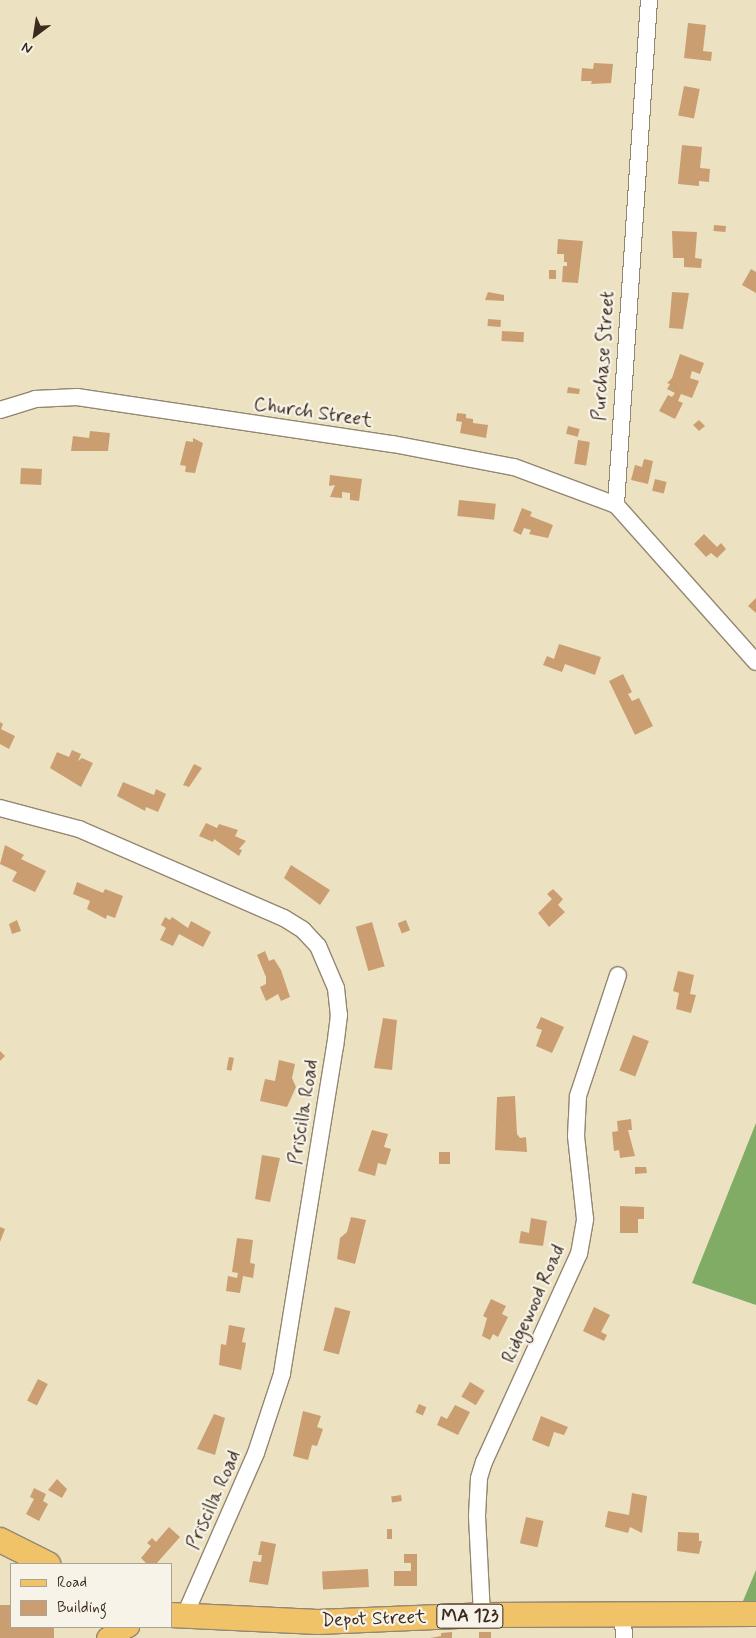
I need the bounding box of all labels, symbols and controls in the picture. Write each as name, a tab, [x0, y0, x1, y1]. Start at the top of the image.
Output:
north arrow	[10, 10, 60, 60]
text: N	[19, 38, 36, 58]
street label: Purchase Street	[588, 289, 620, 423]
street label: Church Street	[252, 393, 374, 433]
street label: Priscilla Road	[284, 1058, 324, 1166]
street label: Ridgewood Road	[498, 1243, 570, 1365]
street label: Priscilla Road	[182, 1447, 246, 1553]
legend	[10, 1563, 172, 1628]
text: Road	[57, 1573, 87, 1593]
text: Building	[57, 1598, 107, 1618]
road number: MA 123	[436, 1600, 504, 1632]
street label: Depot Street	[321, 1606, 427, 1632]

